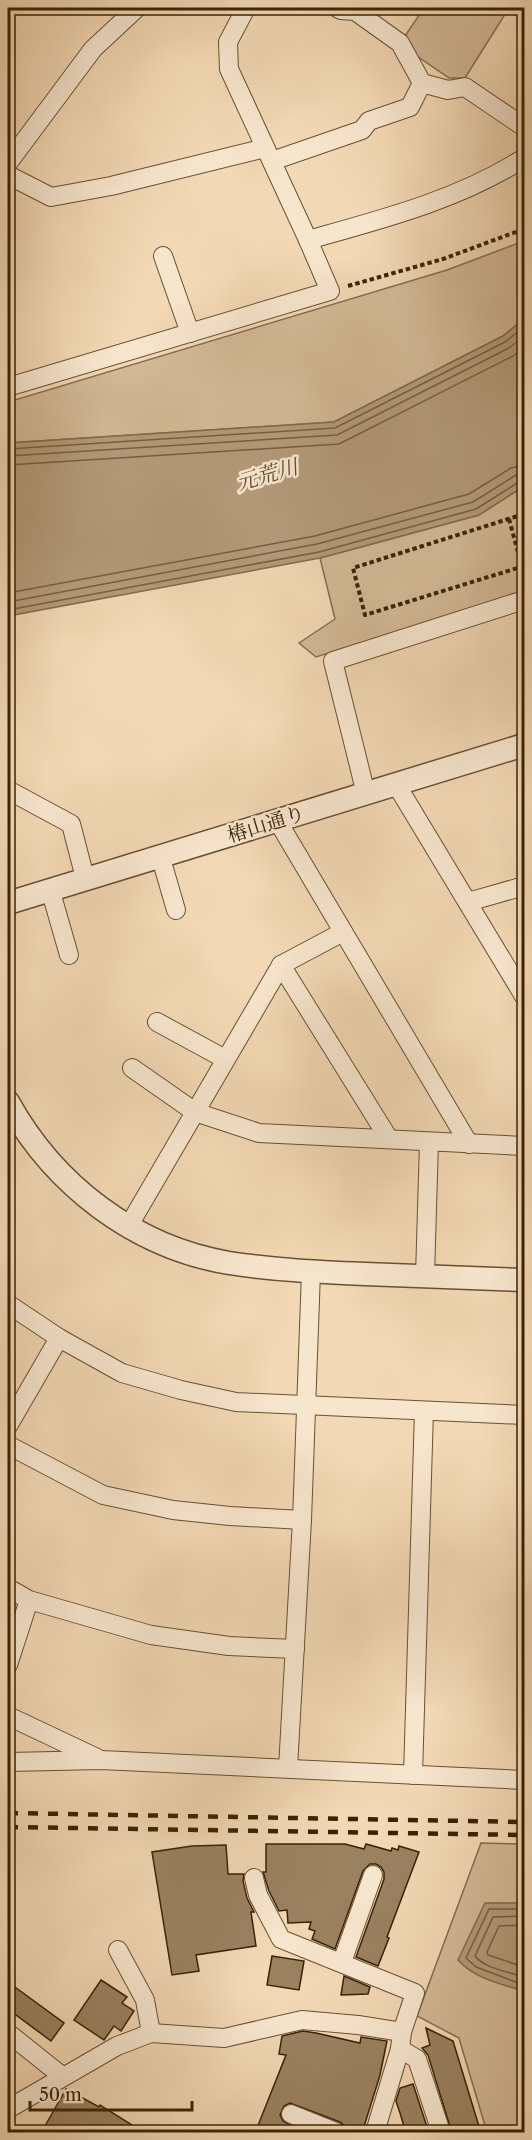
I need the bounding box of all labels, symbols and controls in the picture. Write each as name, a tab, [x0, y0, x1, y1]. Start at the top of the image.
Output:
water label: 元荒川	[233, 453, 303, 495]
street label: 椿山通り	[224, 801, 308, 847]
scale bar	[30, 2074, 192, 2112]
text: 50 m	[39, 2084, 82, 2106]

